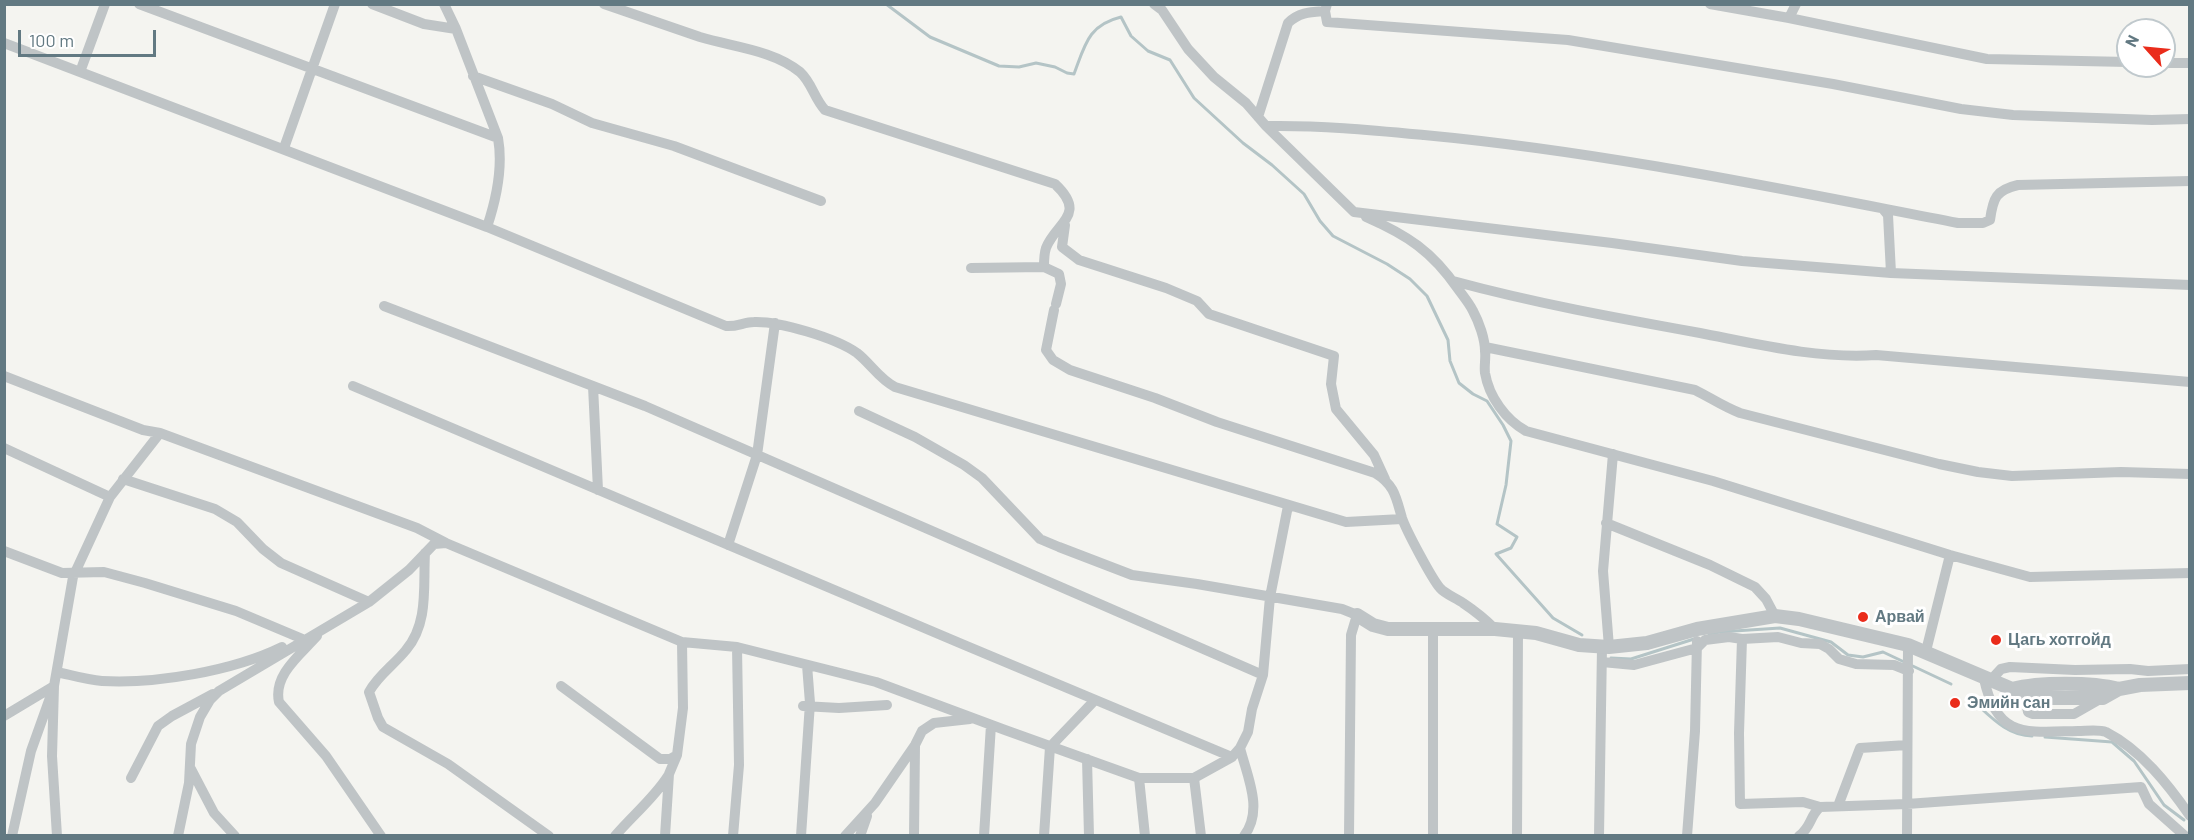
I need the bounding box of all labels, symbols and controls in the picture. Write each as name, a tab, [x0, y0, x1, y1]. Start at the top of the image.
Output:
scale bar	[21, 18, 159, 56]
north arrow	[2116, 18, 2176, 78]
text: 100 m	[29, 29, 74, 51]
text: N	[2120, 31, 2142, 50]
place label: Арвай	[1875, 607, 1925, 627]
marker: Арвай	[1856, 610, 1870, 624]
place label: Цагь хотгойд	[2008, 630, 2111, 650]
marker: Цагь хотгойд	[1989, 633, 2003, 647]
place label: Эмийн сан	[1967, 693, 2050, 713]
marker: Эмийн сан	[1948, 696, 1962, 710]

